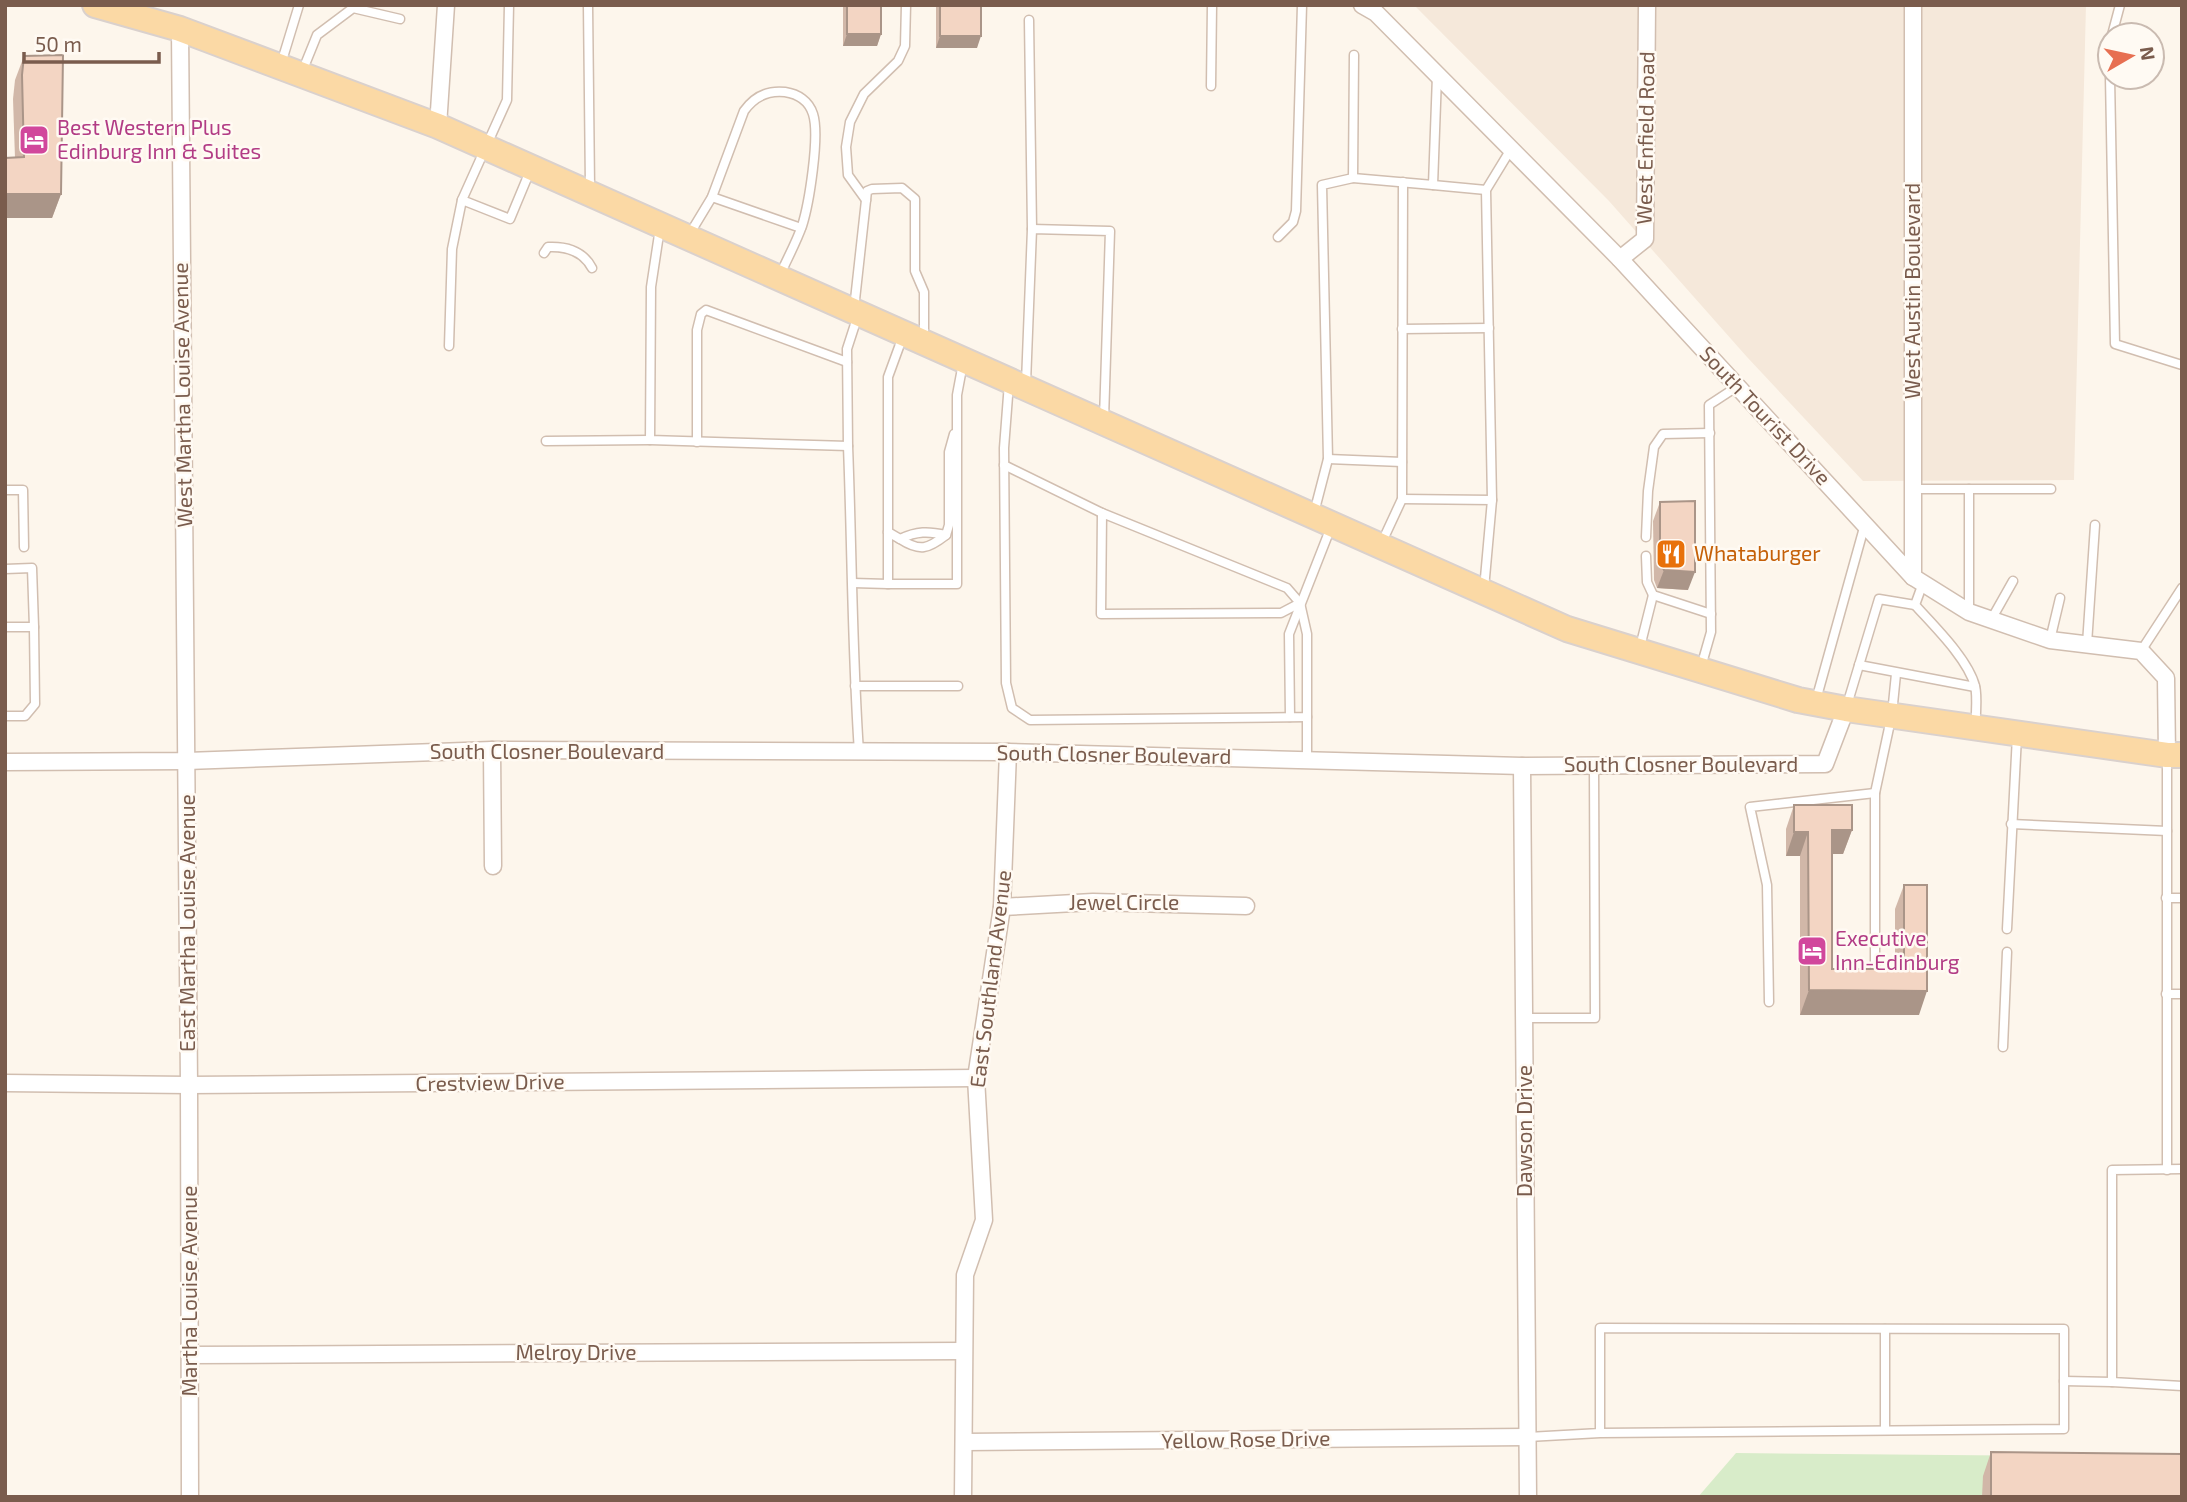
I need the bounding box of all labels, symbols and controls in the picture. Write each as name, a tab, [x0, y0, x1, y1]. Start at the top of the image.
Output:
scale bar	[24, 21, 159, 65]
north arrow	[2096, 21, 2166, 91]
text: 50 m	[35, 31, 82, 56]
text: N	[2136, 45, 2161, 62]
street label: West Enfield Road	[1630, 51, 1659, 225]
place label: Best Western Plus Edinburg Inn & Suites	[57, 114, 261, 163]
hotel icon: Best Western Plus Edinburg Inn & Suites	[17, 123, 51, 157]
street label: West Austin Boulevard	[1899, 183, 1924, 399]
street label: West Martha Louise Avenue	[167, 262, 196, 528]
street label: South Tourist Drive	[1695, 340, 1837, 490]
restaurant icon: Whataburger	[1654, 537, 1688, 571]
place label: Whataburger	[1694, 540, 1821, 565]
street label: South Closner Boulevard	[430, 738, 664, 763]
street label: South Closner Boulevard	[996, 739, 1232, 768]
street label: South Closner Boulevard	[1564, 751, 1798, 776]
street label: East Martha Louise Avenue	[174, 794, 199, 1052]
street label: East Southland Avenue	[964, 869, 1015, 1089]
street label: Jewel Circle	[1069, 889, 1179, 914]
place label: Executive Inn-Edinburg	[1835, 925, 1960, 974]
hotel icon: Executive Inn-Edinburg	[1795, 934, 1829, 968]
street label: Dawson Drive	[1511, 1065, 1536, 1197]
street label: Crestview Drive	[415, 1068, 565, 1095]
street label: Martha Louise Avenue	[176, 1185, 201, 1397]
street label: Melroy Drive	[515, 1339, 637, 1364]
street label: Yellow Rose Drive	[1161, 1425, 1331, 1452]

